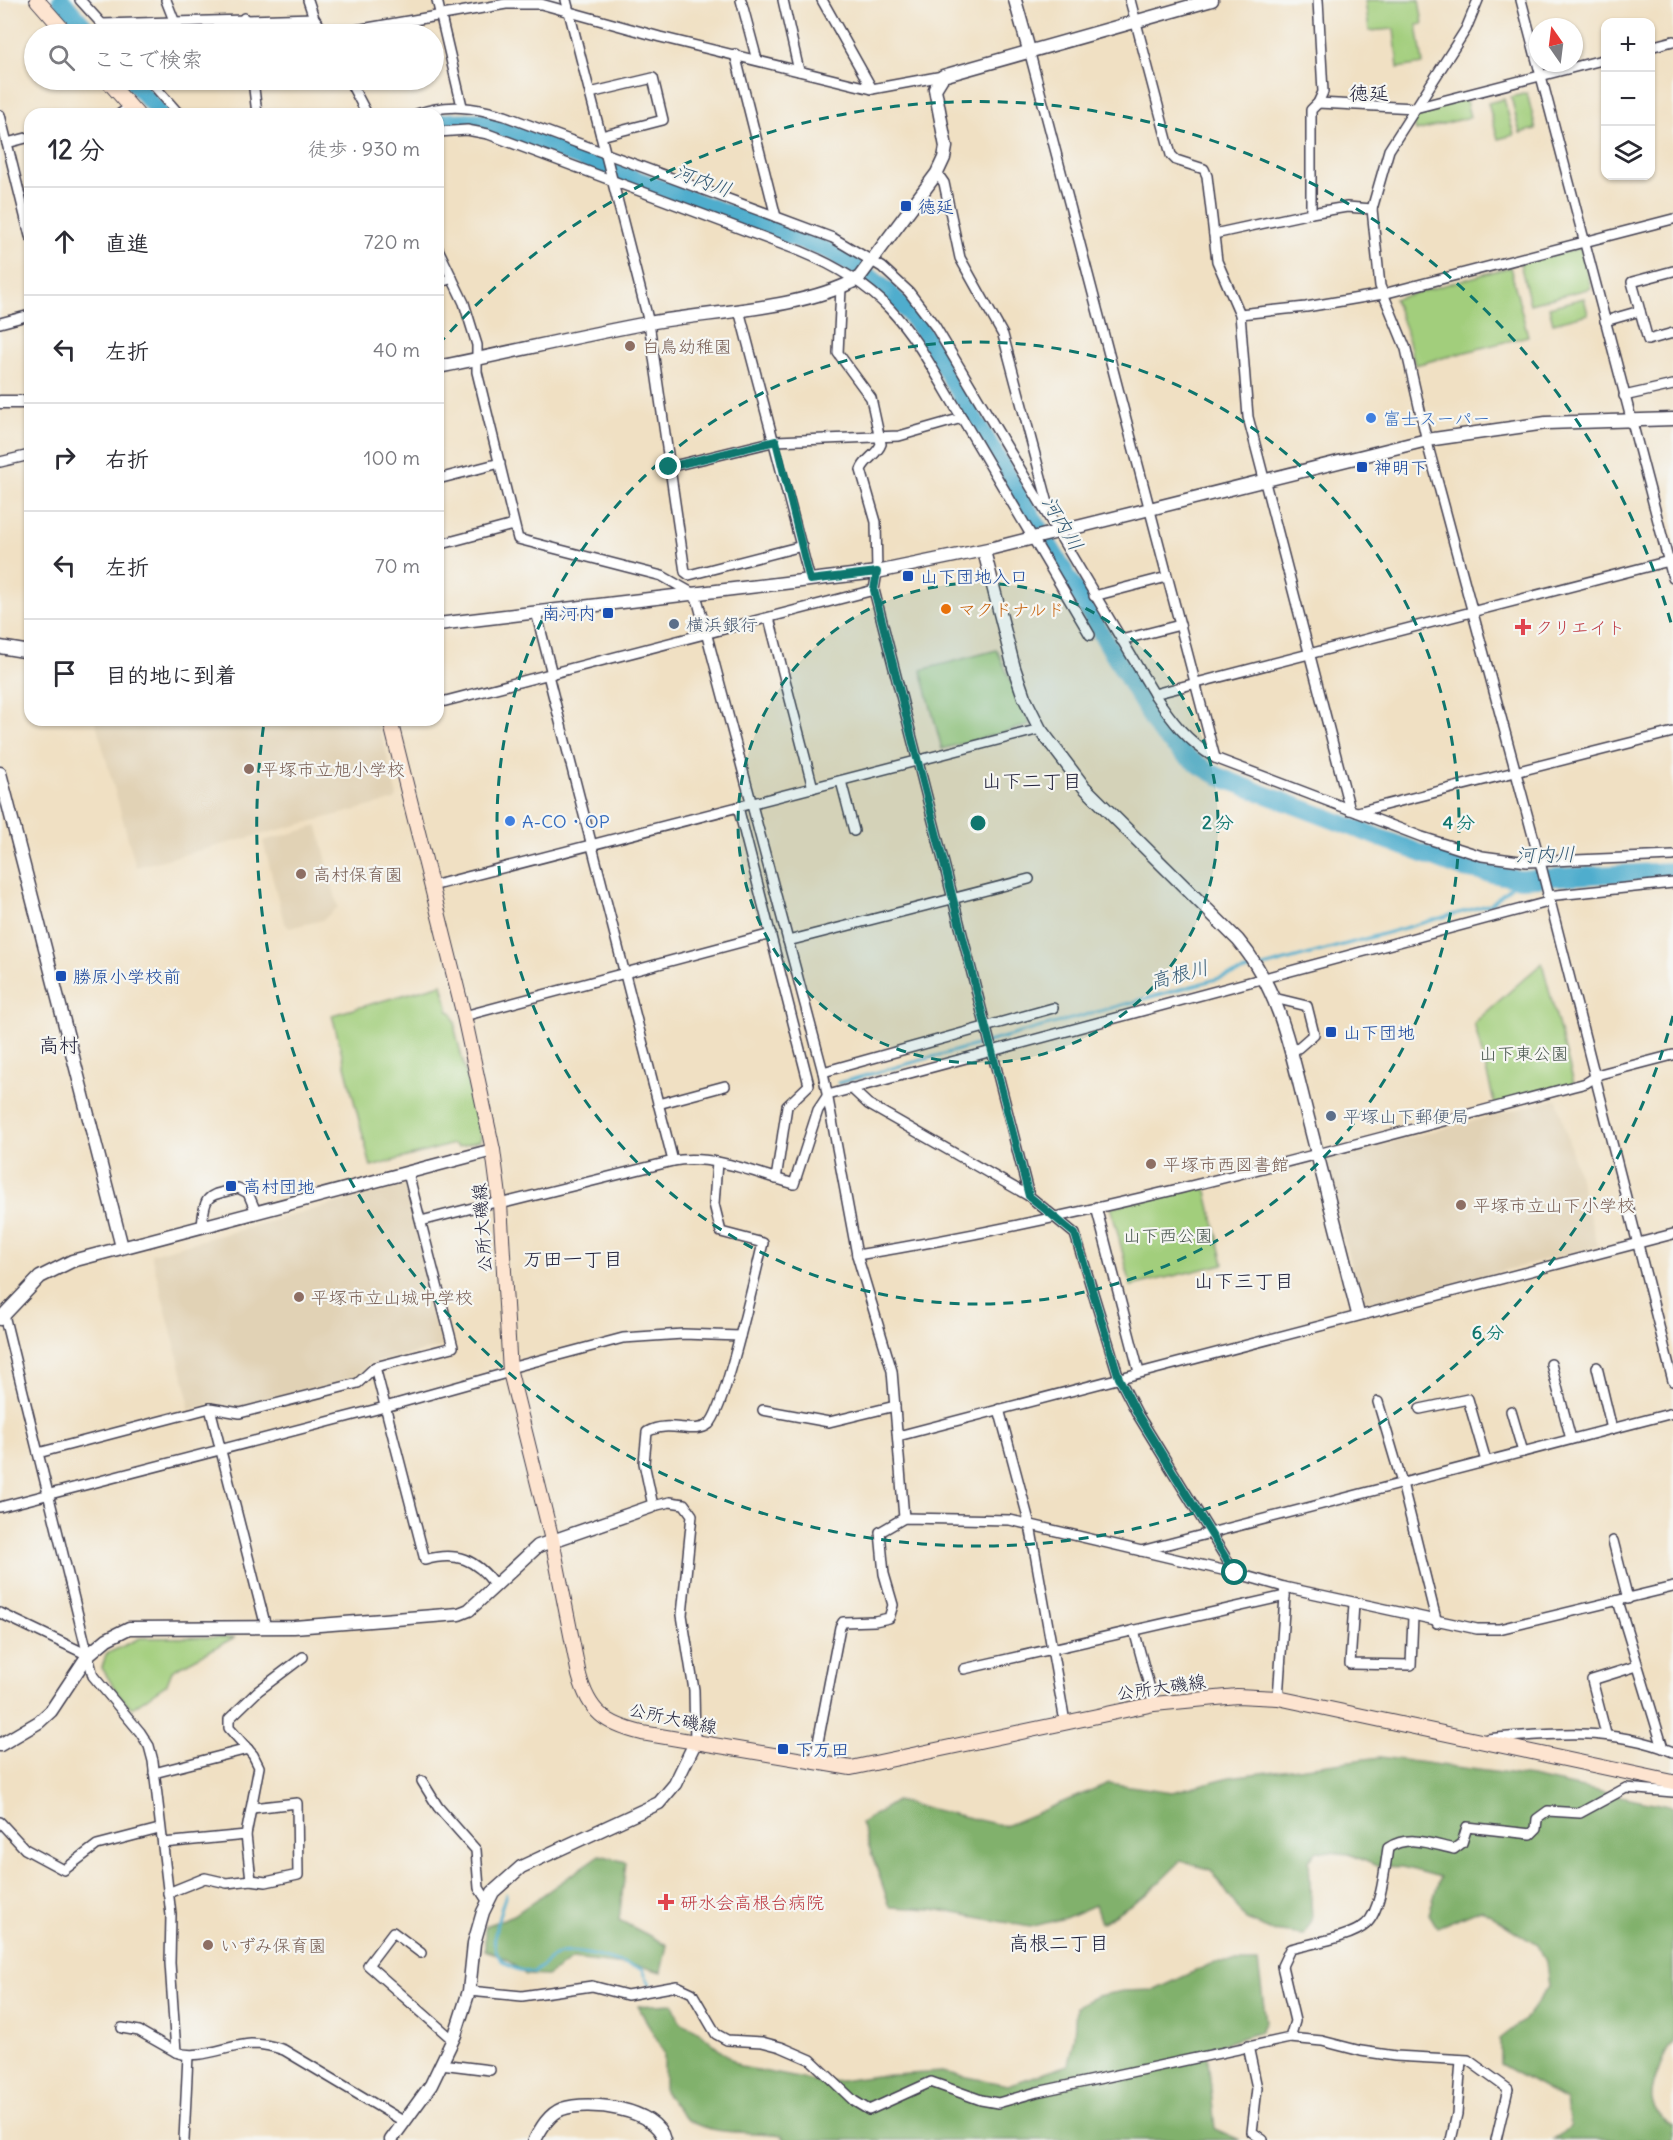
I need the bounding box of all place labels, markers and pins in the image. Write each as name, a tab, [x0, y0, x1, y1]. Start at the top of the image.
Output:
place label: 徳延	[918, 195, 954, 218]
marker: 徳延	[899, 199, 913, 213]
place label: 白鳥幼稚園	[642, 335, 732, 358]
marker: 白鳥幼稚園	[623, 339, 637, 353]
place label: 富士スーパー	[1383, 407, 1490, 430]
marker: 富士スーパー	[1364, 411, 1378, 425]
place label: 神明下	[1374, 456, 1428, 479]
marker: 神明下	[1355, 460, 1369, 474]
place label: 山下団地入口	[920, 565, 1028, 588]
marker: 山下団地入口	[901, 569, 915, 583]
place label: マクドナルド	[958, 598, 1065, 621]
place label: 南河内	[542, 602, 596, 625]
marker: マクドナルド	[939, 602, 953, 616]
marker: 南河内	[601, 606, 615, 620]
place label: 横浜銀行	[686, 613, 758, 636]
place label: クリエイト	[1535, 616, 1625, 639]
marker: 横浜銀行	[667, 617, 681, 631]
marker: クリエイト	[1516, 620, 1530, 634]
place label: 平塚市立旭小学校	[261, 758, 405, 781]
marker: 平塚市立旭小学校	[242, 762, 256, 776]
place label: A-CO・OP	[522, 810, 610, 833]
centre of rings	[968, 813, 988, 833]
marker: A-CO・OP	[503, 814, 517, 828]
place label: 高村保育園	[313, 863, 403, 886]
marker: 高村保育園	[294, 867, 308, 881]
place label: 勝原小学校前	[73, 965, 181, 988]
marker: 勝原小学校前	[54, 969, 68, 983]
place label: 山下団地	[1343, 1021, 1415, 1044]
marker: 山下団地	[1324, 1025, 1338, 1039]
place label: 平塚山下郵便局	[1343, 1105, 1469, 1128]
marker: 平塚山下郵便局	[1324, 1109, 1338, 1123]
place label: 平塚市西図書館	[1163, 1153, 1289, 1176]
marker: 平塚市西図書館	[1144, 1157, 1158, 1171]
place label: 高村団地	[243, 1175, 315, 1198]
marker: 高村団地	[224, 1179, 238, 1193]
place label: 平塚市立山下小学校	[1473, 1194, 1635, 1217]
marker: 平塚市立山下小学校	[1454, 1198, 1468, 1212]
place label: 平塚市立山城中学校	[311, 1286, 473, 1309]
marker: 平塚市立山城中学校	[292, 1290, 306, 1304]
place label: 下万田	[795, 1738, 849, 1761]
marker: 下万田	[776, 1742, 790, 1756]
place label: 研水会高根台病院	[680, 1891, 824, 1914]
marker: 研水会高根台病院	[657, 1893, 675, 1911]
place label: いずみ保育園	[220, 1934, 327, 1957]
marker: いずみ保育園	[201, 1938, 215, 1952]

